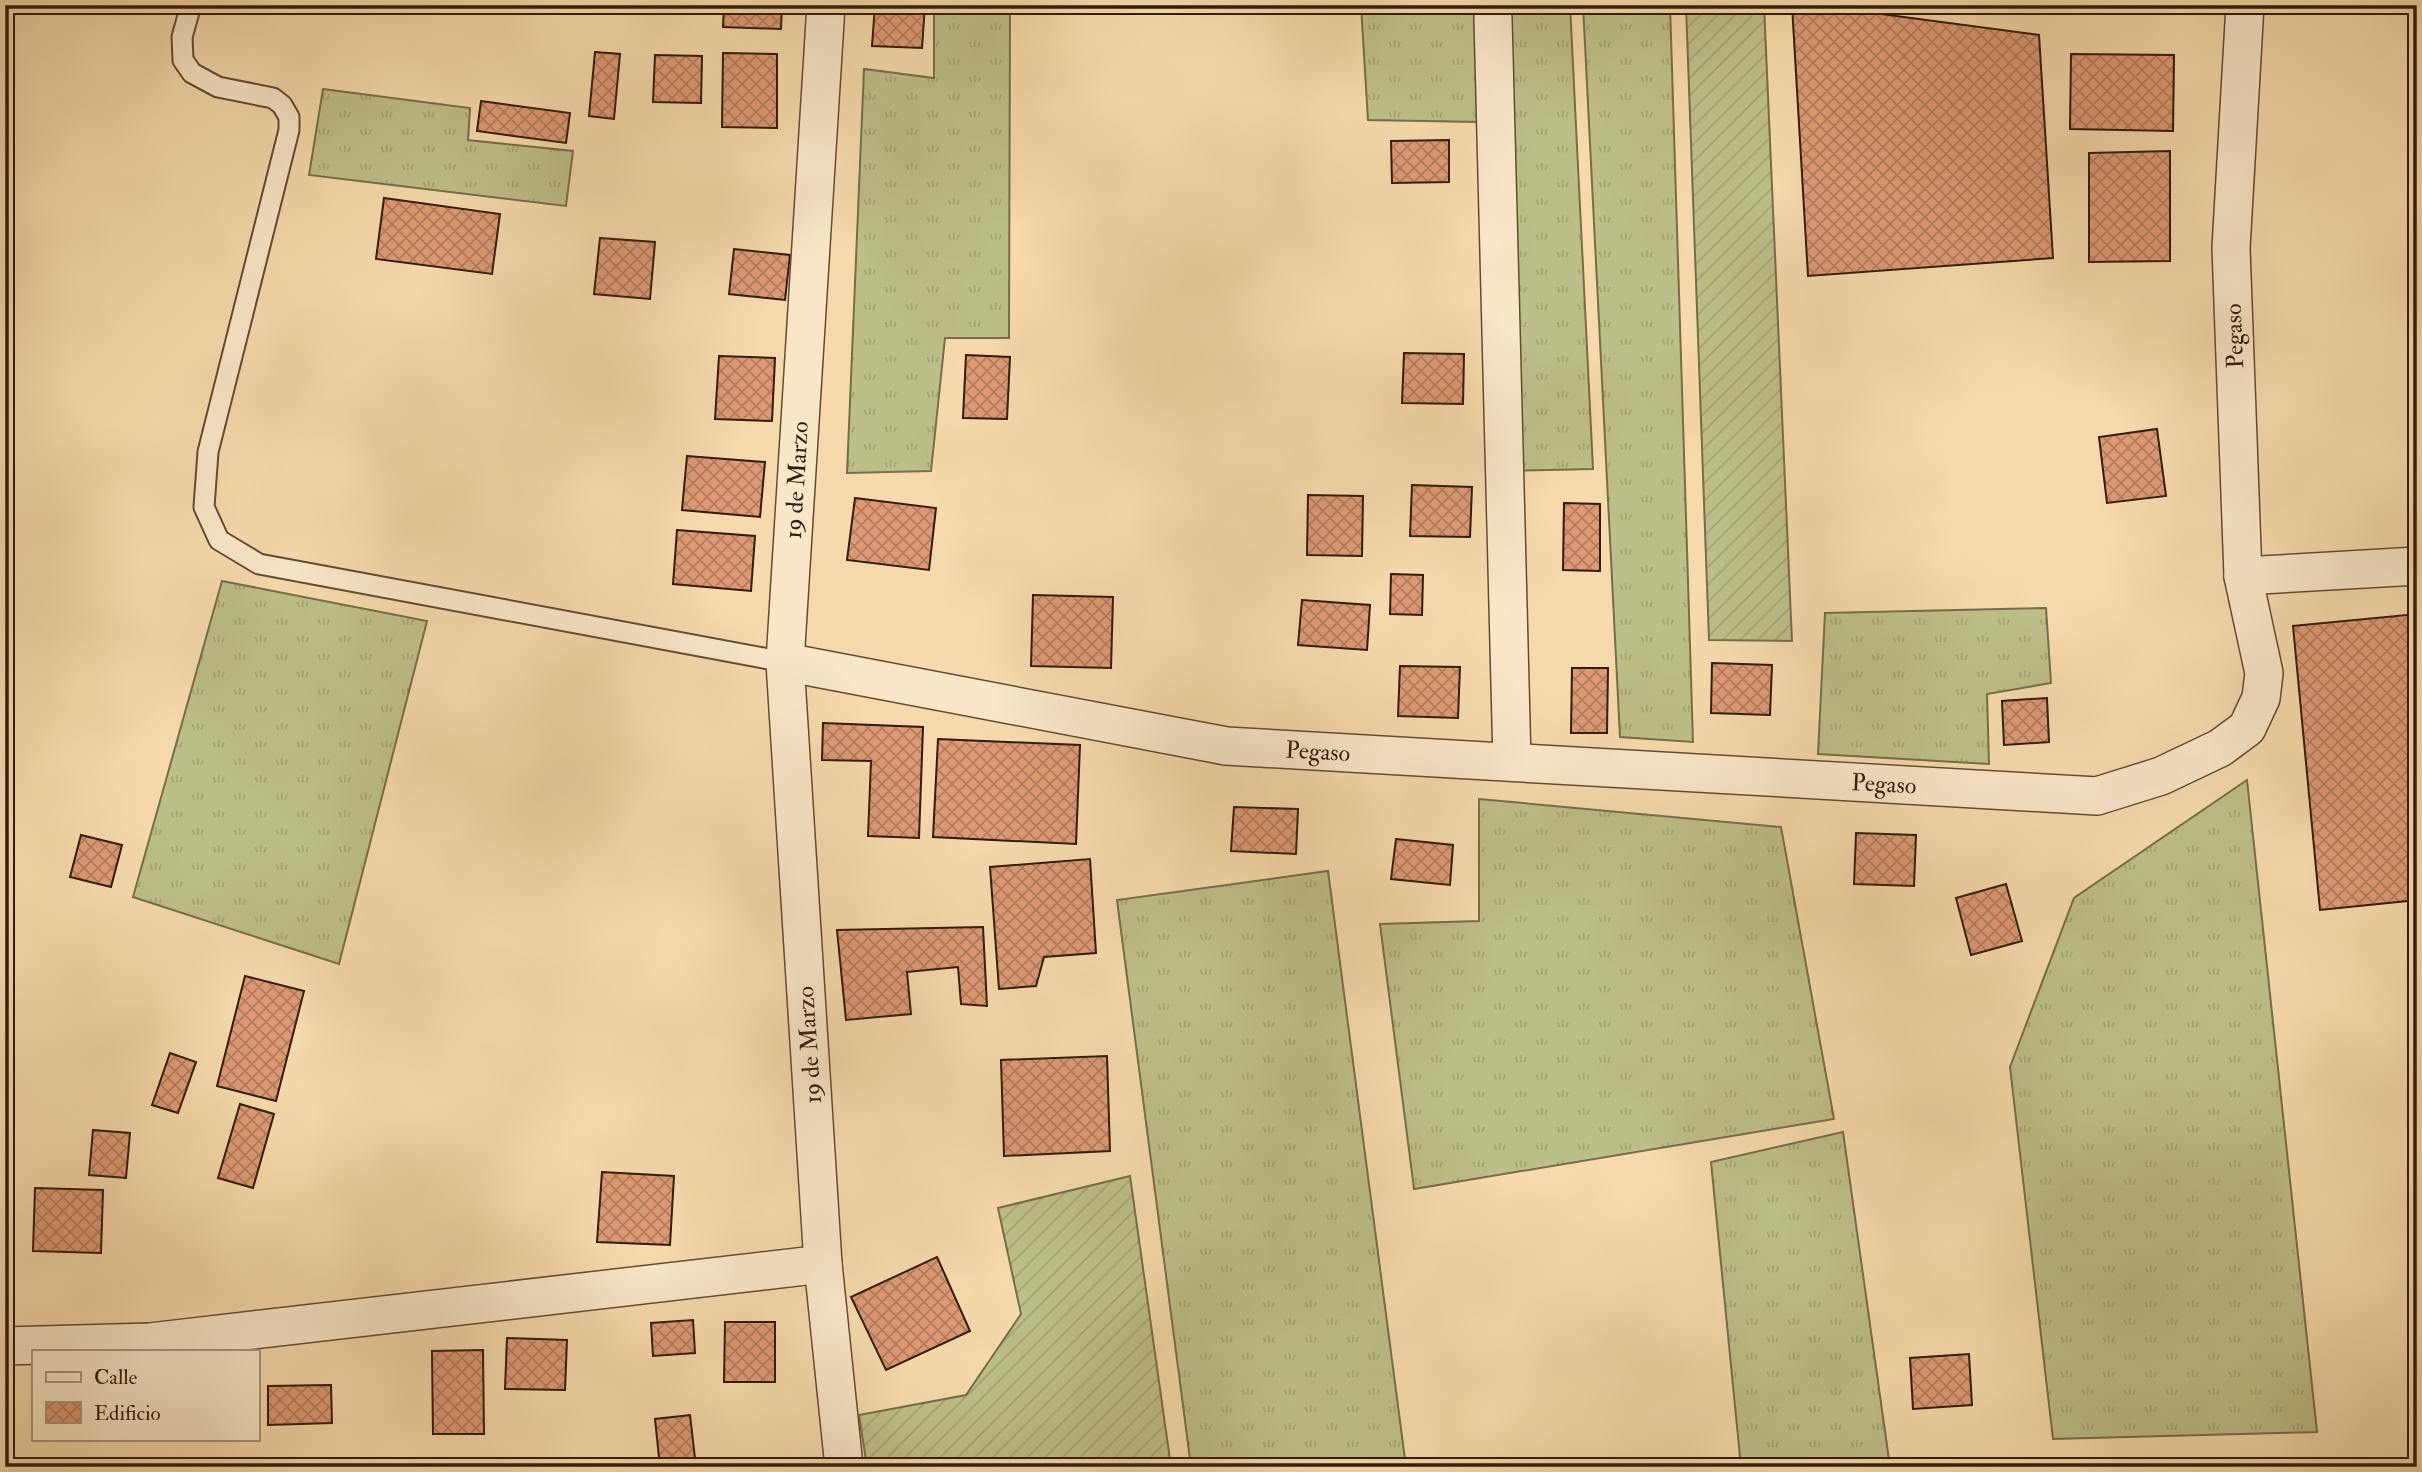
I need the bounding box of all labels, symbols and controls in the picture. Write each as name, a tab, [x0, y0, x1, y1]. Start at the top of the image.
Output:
street label: Pegaso	[2218, 303, 2251, 369]
street label: 19 de Marzo	[778, 420, 816, 540]
street label: Pegaso	[1285, 734, 1351, 769]
street label: Pegaso	[1851, 767, 1917, 802]
street label: 19 de Marzo	[790, 985, 829, 1105]
legend	[32, 1350, 259, 1440]
text: Calle	[94, 1364, 138, 1391]
text: Edificio	[94, 1400, 161, 1427]

